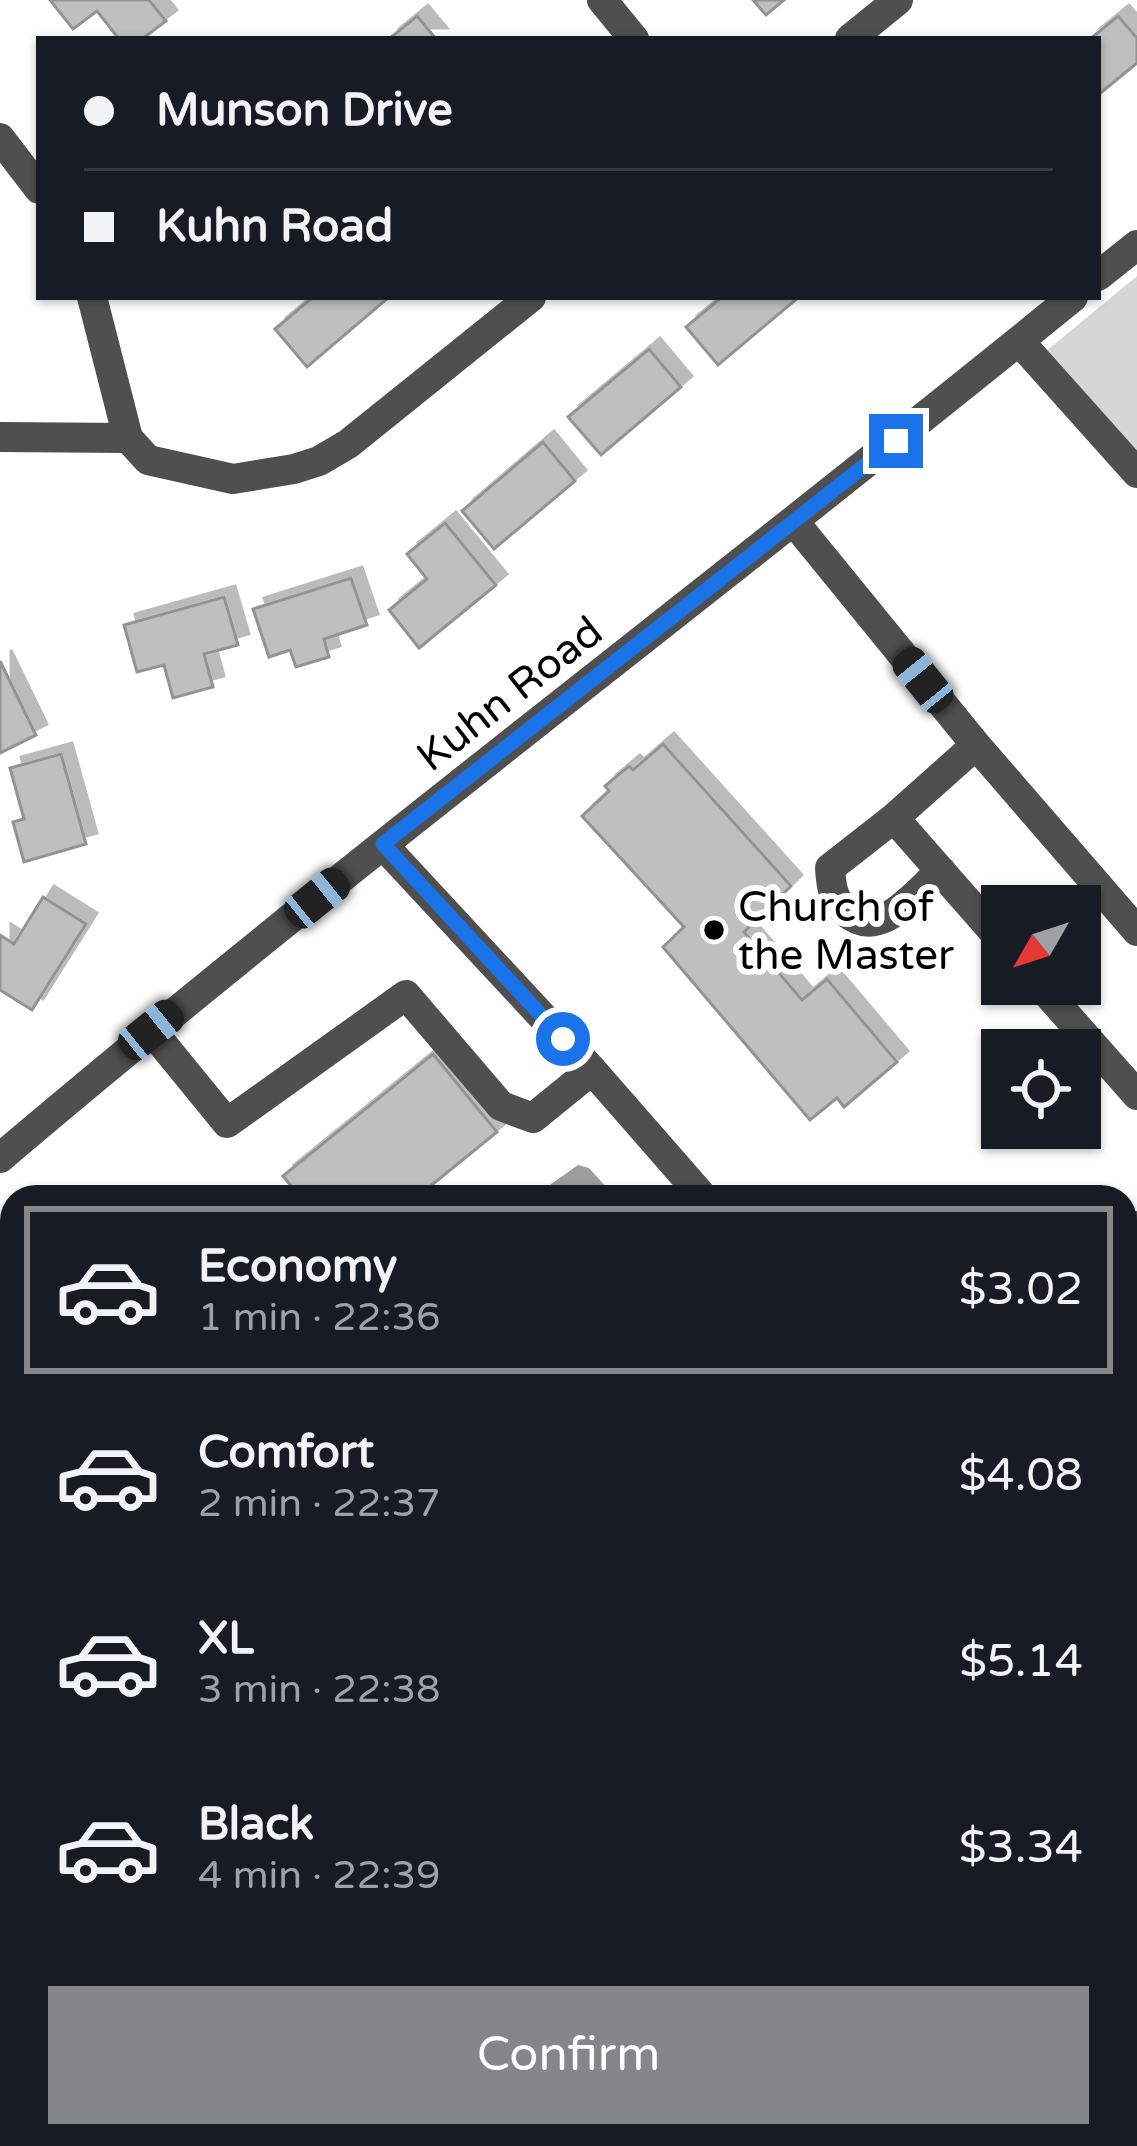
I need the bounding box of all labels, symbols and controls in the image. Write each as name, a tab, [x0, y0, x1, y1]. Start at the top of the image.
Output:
text: Munson Drive	[156, 84, 453, 138]
text: Kuhn Road	[156, 200, 393, 254]
route end	[869, 414, 923, 468]
street label: Kuhn Road	[407, 606, 613, 782]
car	[886, 641, 960, 719]
car	[278, 861, 356, 935]
place label: Church of the Master	[738, 882, 954, 981]
north arrow	[981, 885, 1101, 1005]
map controls	[981, 885, 1101, 1149]
marker: Church of the Master	[701, 917, 727, 943]
car	[112, 993, 190, 1067]
route start	[536, 1012, 590, 1066]
button: locate	[981, 1029, 1101, 1149]
icon: car	[54, 1236, 162, 1344]
text: Economy	[198, 1240, 397, 1294]
text: $3.02	[959, 1263, 1083, 1317]
text: 1 min · 22:36	[198, 1294, 440, 1341]
icon: car	[54, 1422, 162, 1530]
text: Comfort	[198, 1426, 374, 1480]
text: $4.08	[959, 1449, 1083, 1503]
text: 2 min · 22:37	[198, 1480, 440, 1527]
icon: car	[54, 1608, 162, 1716]
text: XL	[198, 1612, 254, 1666]
text: $5.14	[959, 1635, 1083, 1689]
text: 3 min · 22:38	[198, 1666, 440, 1713]
icon: car	[54, 1794, 162, 1902]
text: Black	[198, 1798, 314, 1852]
text: $3.34	[959, 1821, 1083, 1875]
text: 4 min · 22:39	[198, 1852, 440, 1899]
button: Confirm	[48, 1986, 1089, 2124]

